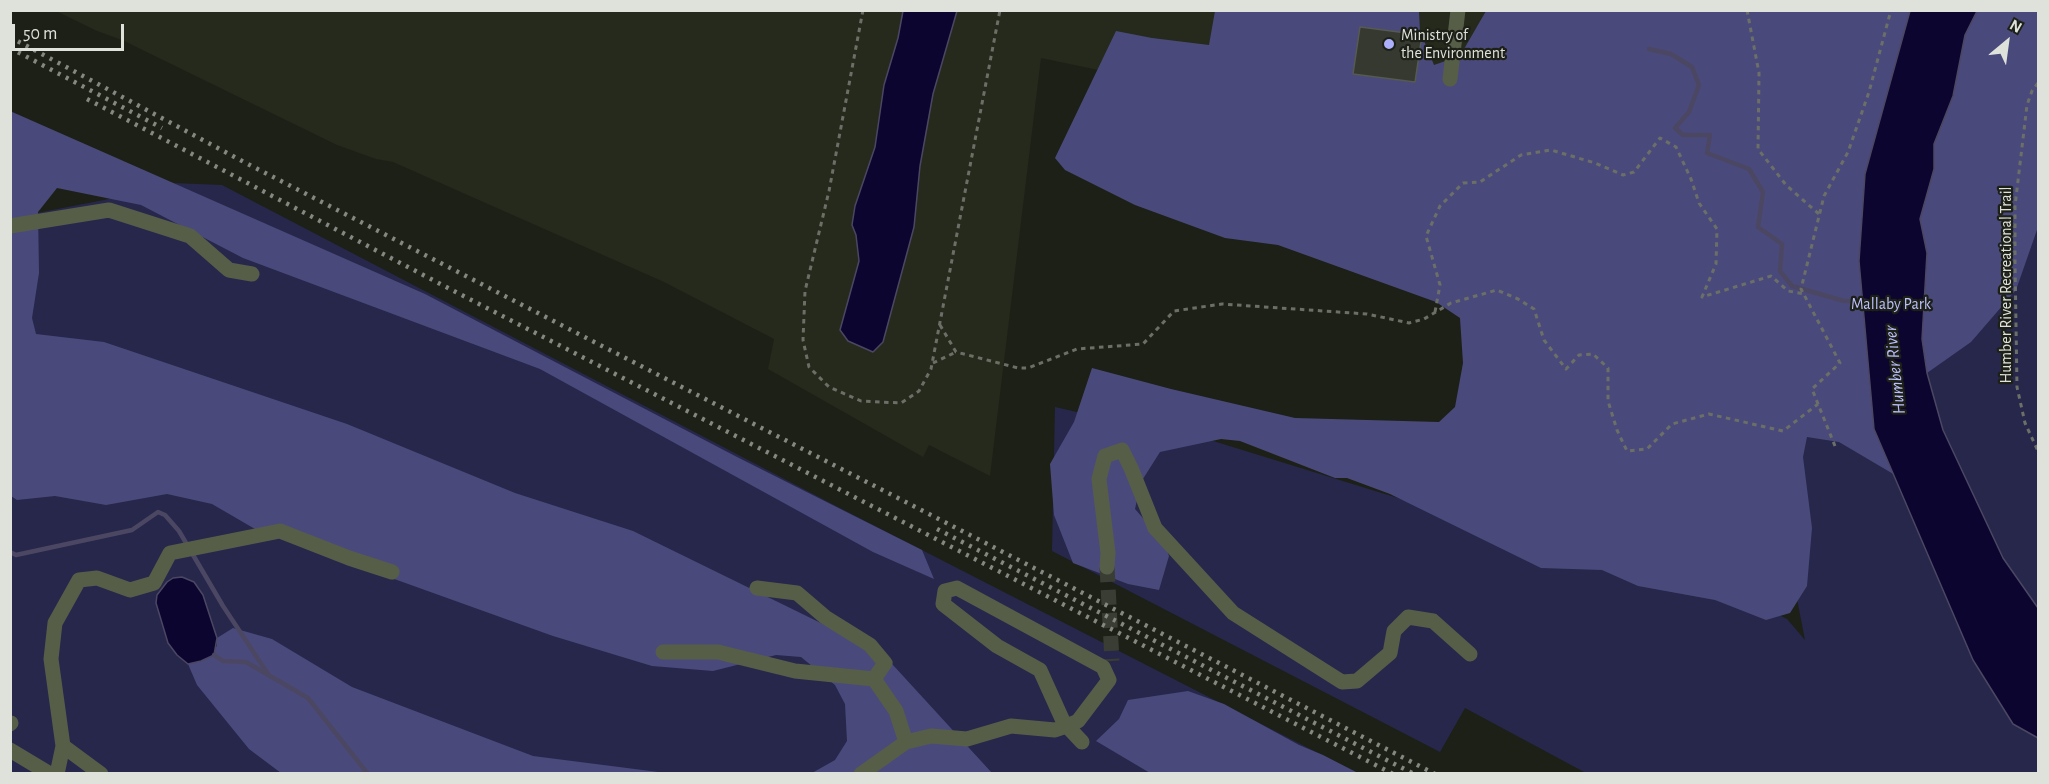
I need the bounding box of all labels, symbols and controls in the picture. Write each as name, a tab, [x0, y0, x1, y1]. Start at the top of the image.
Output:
scale bar	[15, 12, 128, 50]
north arrow	[1977, 12, 2037, 72]
text: N	[2007, 17, 2024, 36]
text: 50 m	[23, 25, 57, 43]
place label: Ministry of the Environment	[1401, 25, 1505, 63]
marker: Ministry of the Environment	[1382, 37, 1396, 51]
street label: Humber River Recreational Trail	[1996, 186, 2016, 384]
park label: Mallaby Park	[1851, 294, 1931, 314]
water label: Humber River	[1880, 324, 1910, 416]

